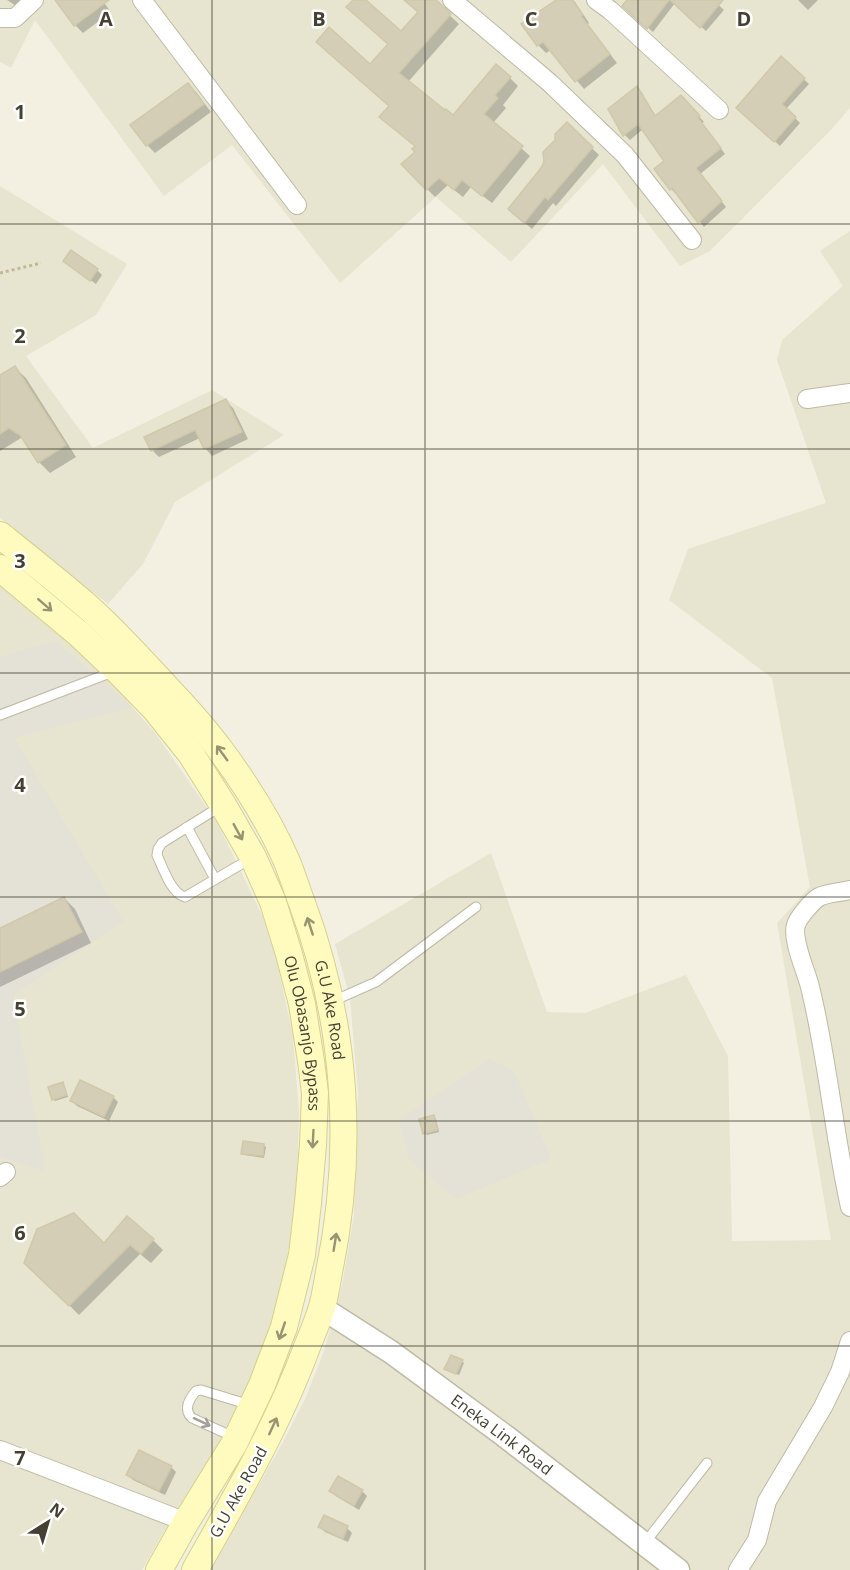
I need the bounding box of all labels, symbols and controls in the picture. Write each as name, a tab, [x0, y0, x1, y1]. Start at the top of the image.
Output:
text: A	[99, 5, 113, 32]
text: B	[312, 5, 326, 32]
text: C	[525, 5, 538, 32]
text: D	[737, 5, 751, 32]
text: 1	[14, 98, 26, 125]
text: 2	[14, 322, 26, 349]
text: 3	[14, 547, 26, 574]
one-way arrow	[37, 598, 52, 612]
one-way arrow	[216, 745, 228, 761]
text: 4	[14, 771, 26, 798]
one-way arrow	[233, 822, 244, 840]
one-way arrow	[304, 916, 315, 935]
street label: Olu Obasanjo Bypass	[279, 953, 326, 1112]
street label: G.U Ake Road	[310, 958, 350, 1061]
text: 5	[14, 995, 26, 1022]
one-way arrow	[308, 1129, 319, 1149]
text: 6	[14, 1219, 26, 1246]
one-way arrow	[330, 1233, 341, 1253]
one-way arrow	[276, 1321, 287, 1340]
street label: Eneka Link Road	[447, 1389, 557, 1480]
one-way arrow	[192, 1417, 210, 1429]
one-way arrow	[268, 1418, 280, 1436]
street label: G.U Ake Road	[204, 1442, 272, 1542]
text: 7	[14, 1444, 26, 1471]
north arrow	[18, 1492, 78, 1552]
text: N	[45, 1497, 69, 1523]

